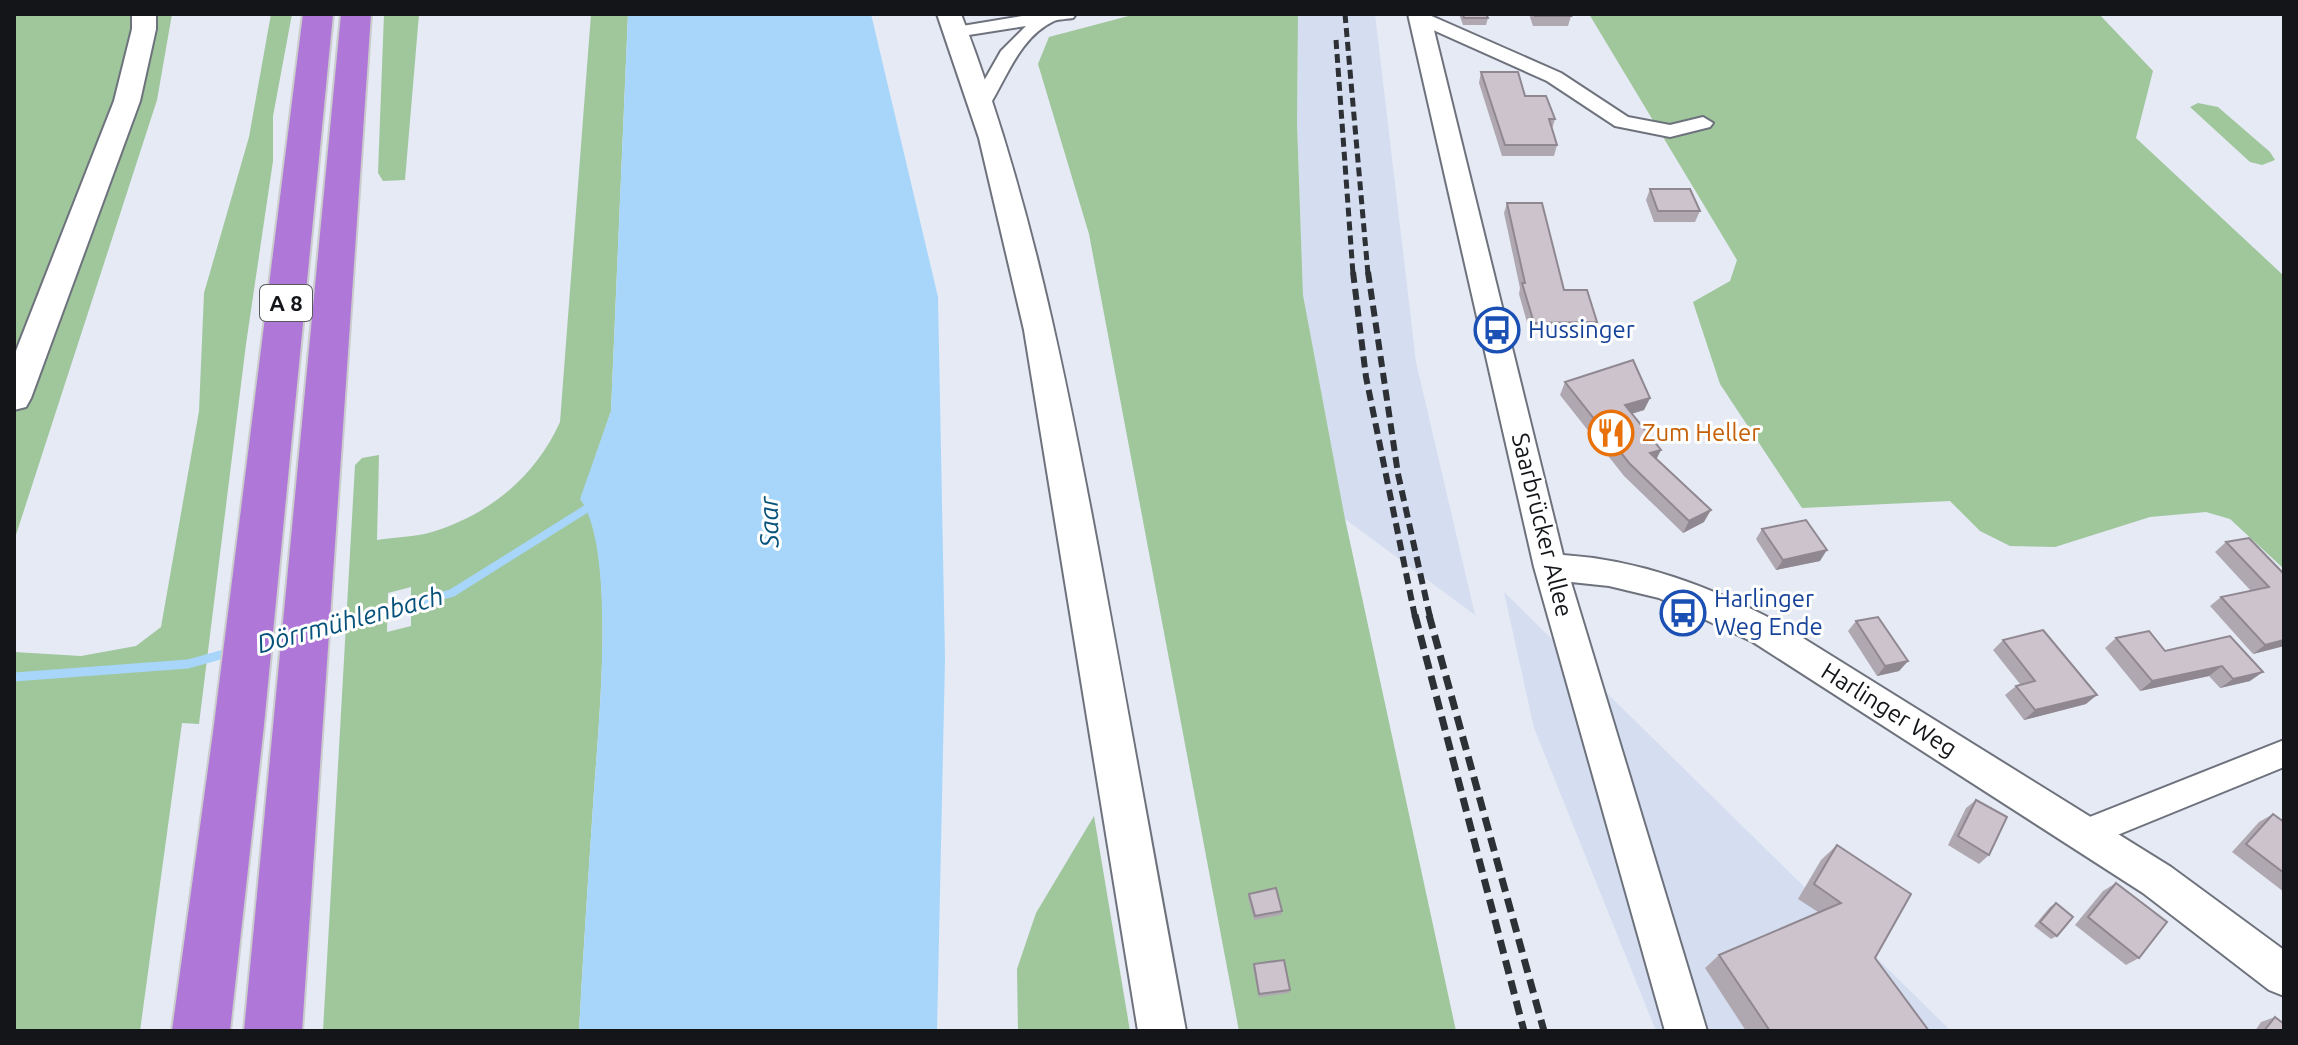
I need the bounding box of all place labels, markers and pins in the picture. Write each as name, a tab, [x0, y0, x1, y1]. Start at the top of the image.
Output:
bus stop icon: Hussinger	[1473, 306, 1521, 354]
place label: Hussinger	[1528, 316, 1635, 343]
restaurant icon: Zum Heller	[1587, 409, 1635, 457]
place label: Zum Heller	[1642, 419, 1760, 446]
place label: Harlinger Weg Ende	[1714, 585, 1823, 640]
bus stop icon: Harlinger Weg Ende	[1659, 589, 1707, 637]

